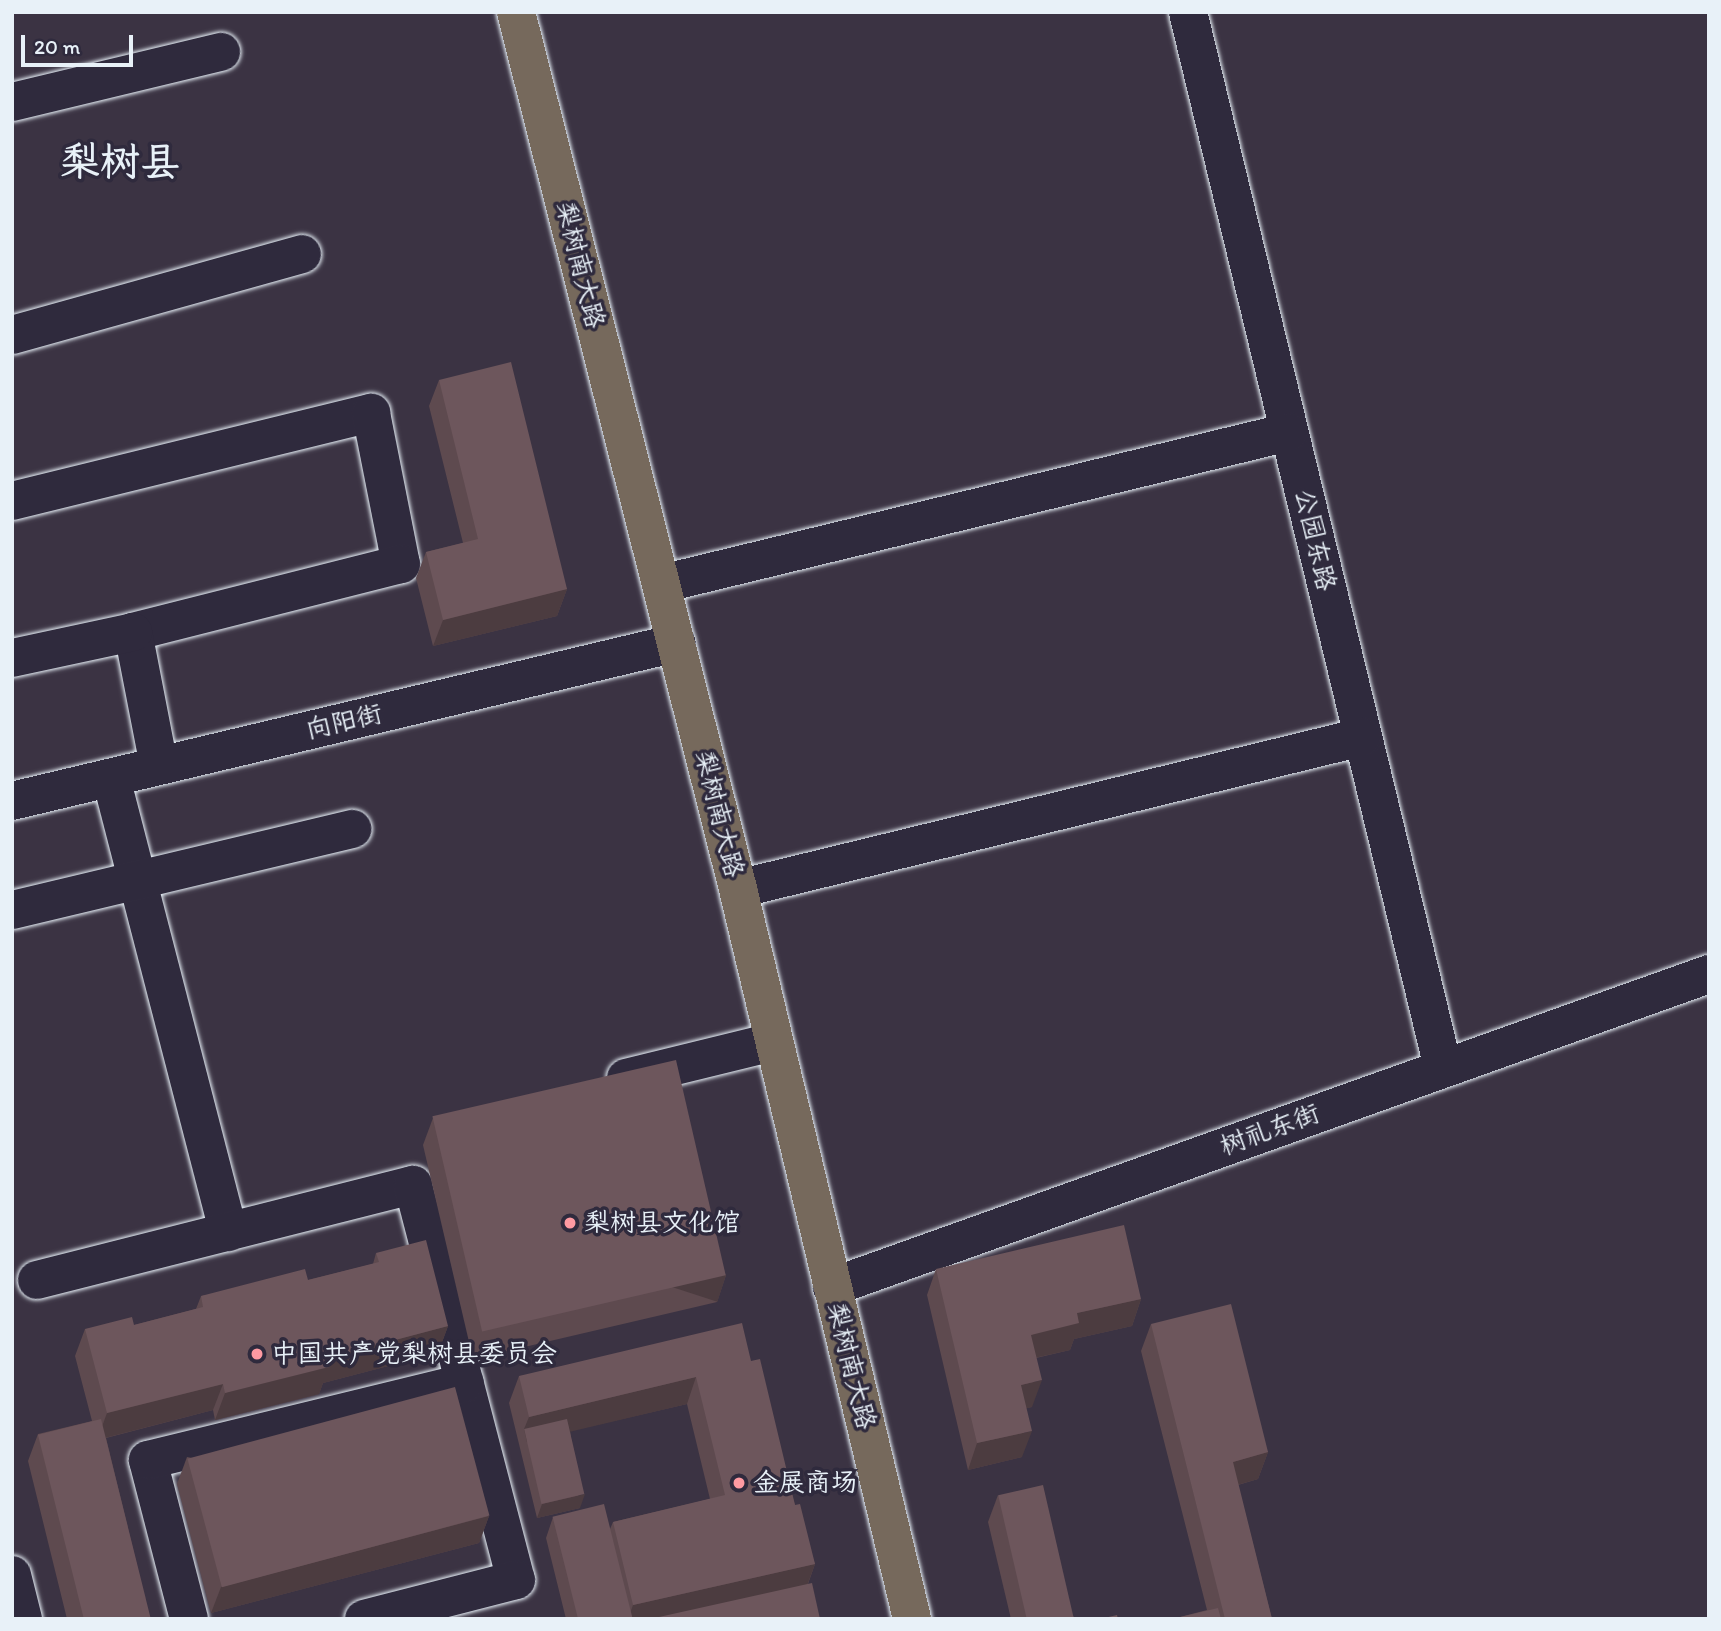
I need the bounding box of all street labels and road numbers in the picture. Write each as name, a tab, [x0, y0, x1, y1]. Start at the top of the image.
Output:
street label: 梨树南大路	[549, 198, 611, 332]
street label: 公园东路	[1288, 486, 1342, 594]
street label: 向阳街	[302, 698, 386, 746]
street label: 梨树南大路	[688, 747, 750, 881]
street label: 树礼东街	[1216, 1098, 1324, 1162]
street label: 梨树南大路	[820, 1299, 882, 1433]

